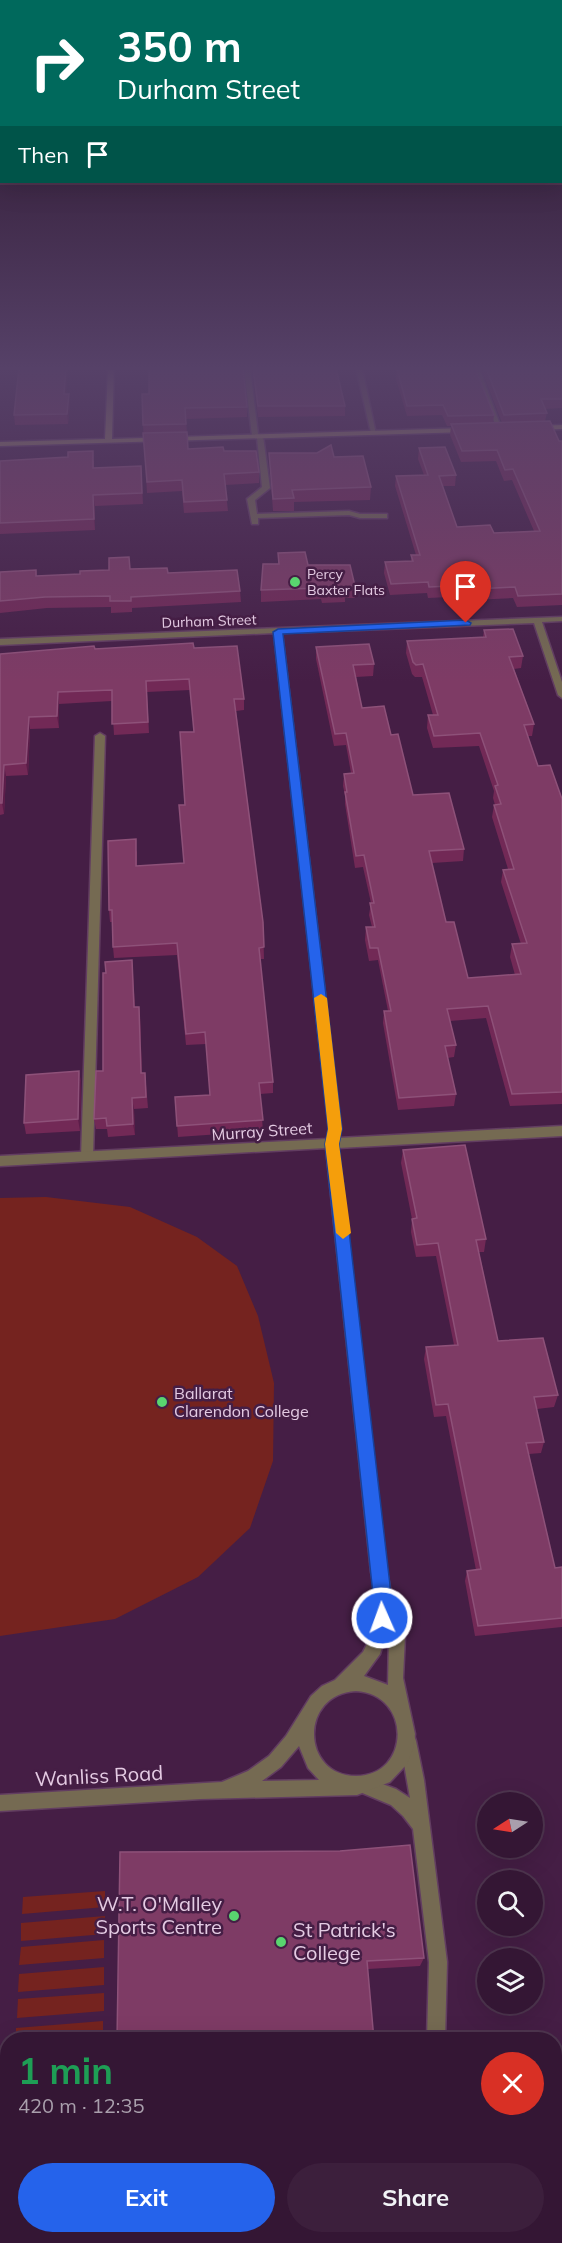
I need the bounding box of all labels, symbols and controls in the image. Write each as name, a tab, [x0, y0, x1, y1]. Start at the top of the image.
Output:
text: 350 m	[117, 20, 242, 73]
icon: right	[18, 24, 96, 102]
text: Durham Street	[117, 72, 300, 106]
icon: arrive	[81, 138, 114, 171]
text: Then	[18, 141, 69, 169]
pin	[440, 561, 491, 623]
place label: Percy Baxter Flats	[307, 565, 385, 599]
icon: arrive	[449, 570, 482, 603]
marker: Percy Baxter Flats	[288, 575, 302, 589]
street label: Durham Street	[161, 610, 257, 632]
street label: Murray Street	[211, 1117, 313, 1144]
place label: Ballarat Clarendon College	[174, 1383, 309, 1421]
marker: Ballarat Clarendon College	[155, 1395, 169, 1409]
position arrow	[350, 1586, 414, 1650]
street label: Wanliss Road	[34, 1760, 164, 1791]
north arrow	[477, 1792, 543, 1858]
map controls	[477, 1792, 543, 2014]
button: search	[477, 1870, 543, 1936]
place label: W.T. O'Malley Sports Centre	[96, 1891, 222, 1939]
marker: W.T. O'Malley Sports Centre	[227, 1909, 241, 1923]
place label: St Patrick's College	[293, 1917, 396, 1965]
marker: St Patrick's College	[274, 1935, 288, 1949]
button: layers	[477, 1948, 543, 2014]
text: 1 min	[18, 2048, 113, 2093]
button: close	[481, 2052, 544, 2115]
text: 420 m · 12:35	[18, 2093, 144, 2118]
button: Exit	[18, 2163, 275, 2232]
button: Share	[287, 2163, 544, 2232]

